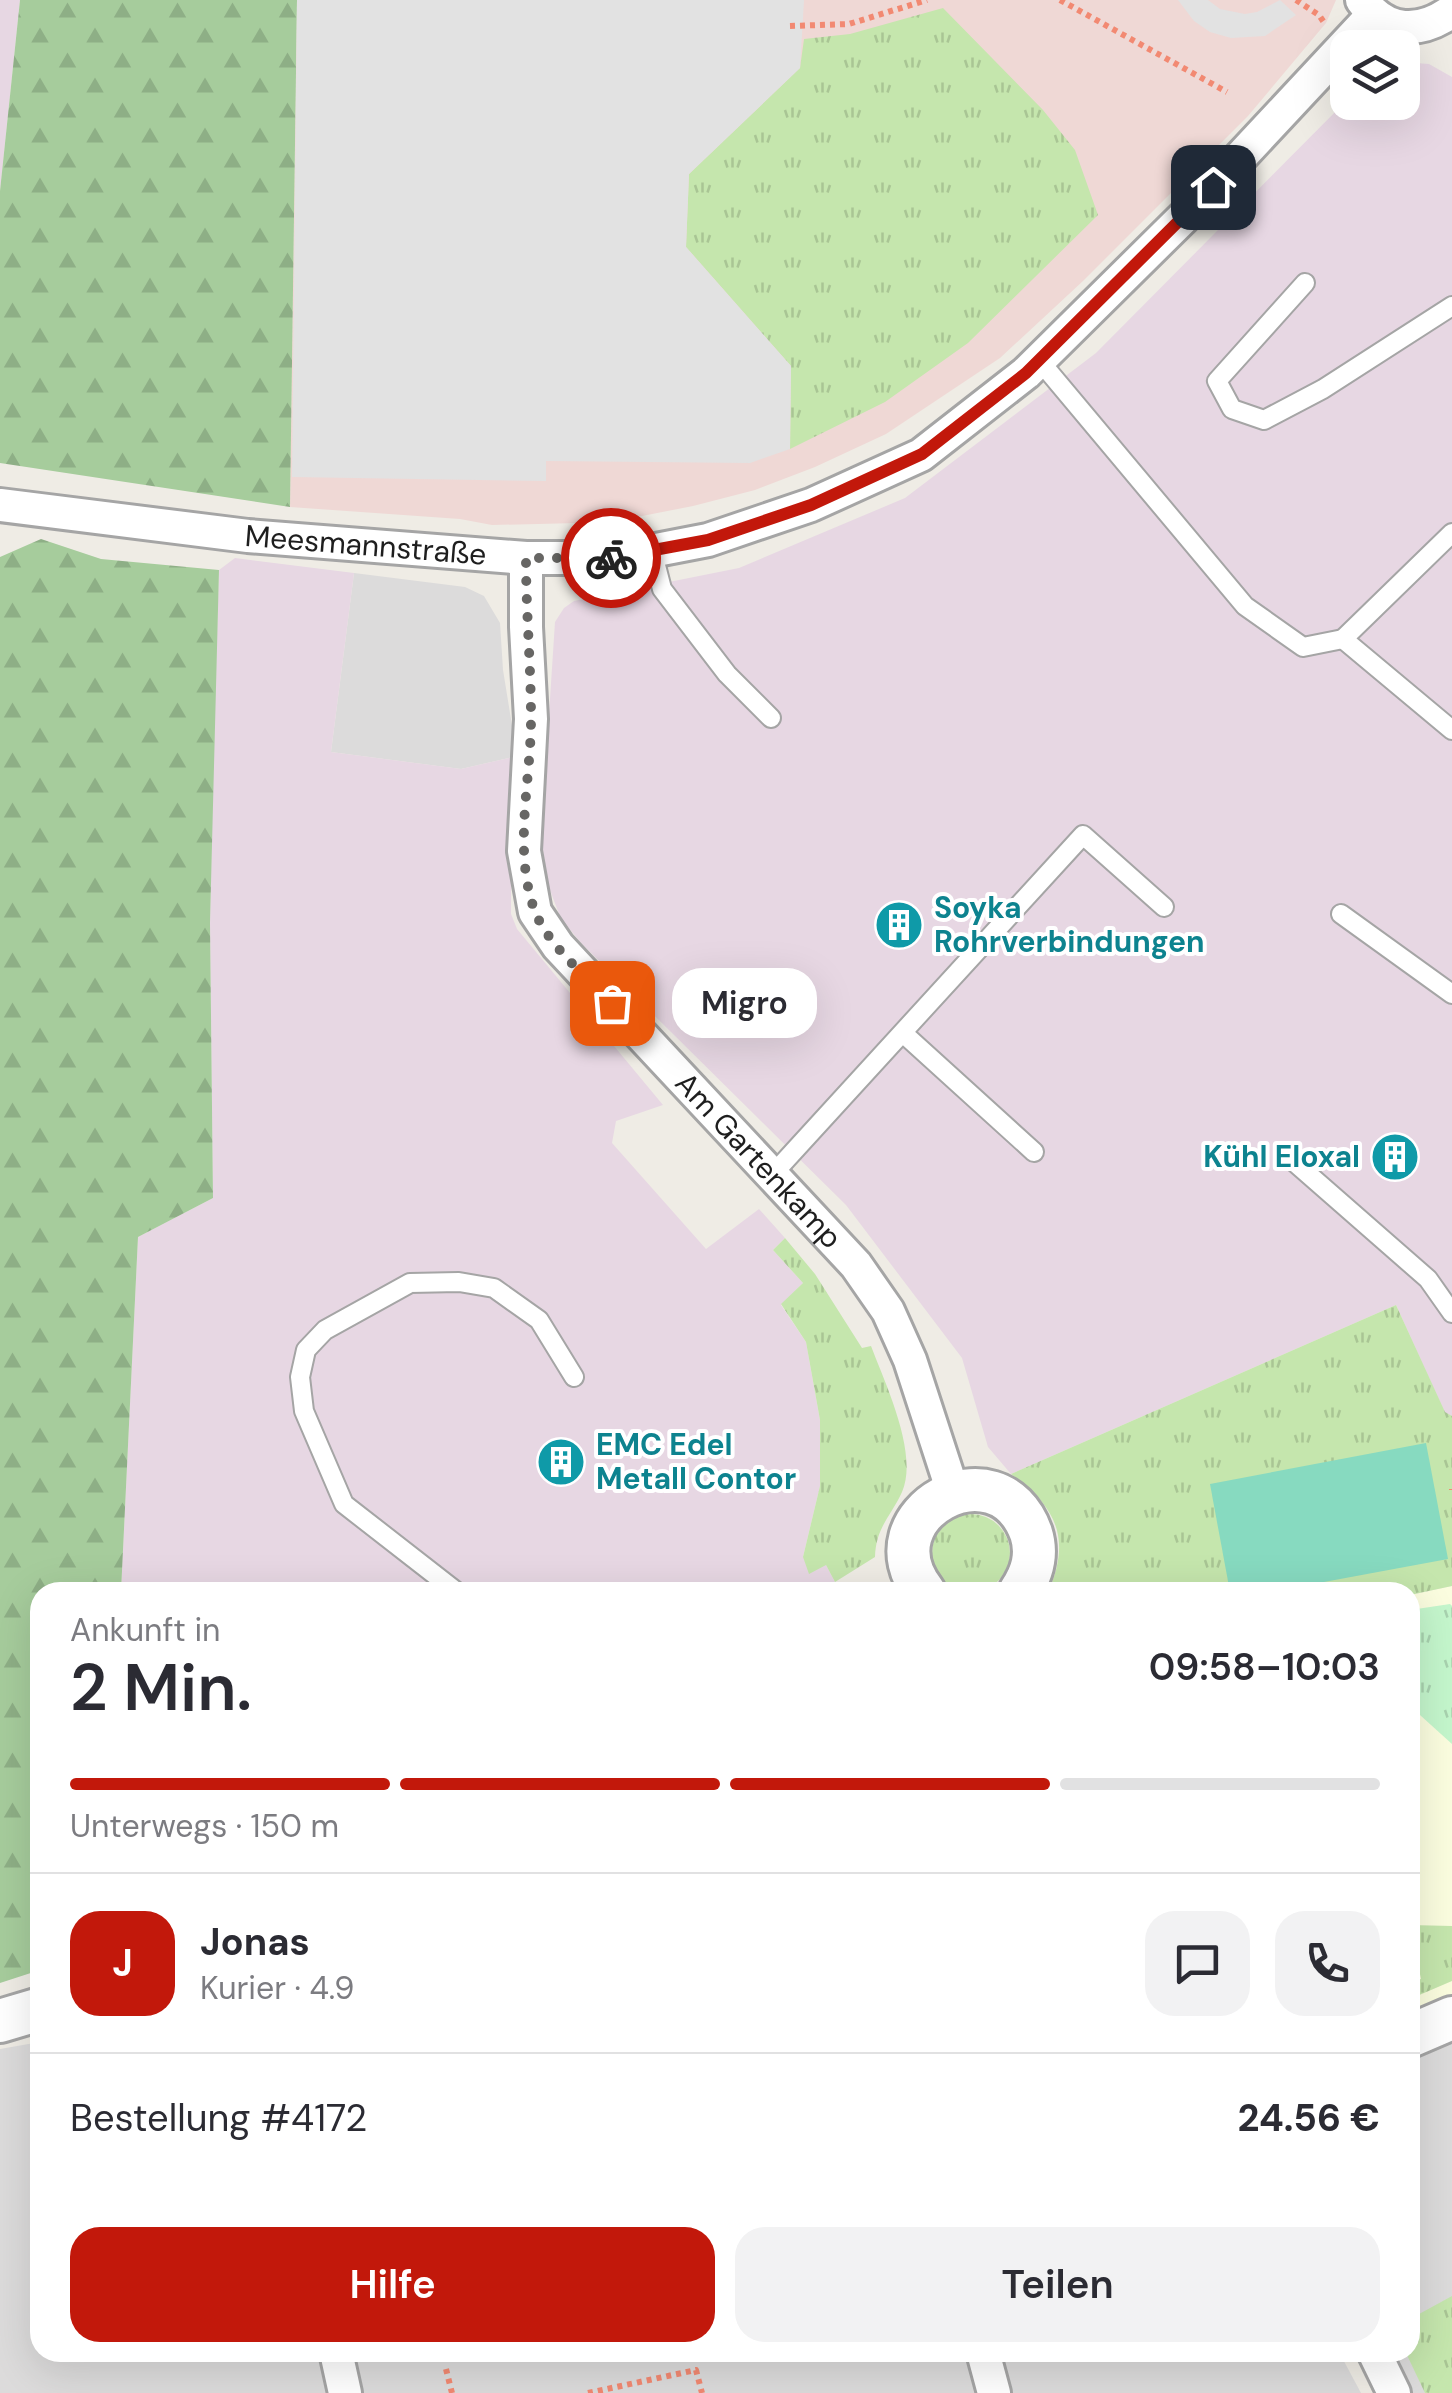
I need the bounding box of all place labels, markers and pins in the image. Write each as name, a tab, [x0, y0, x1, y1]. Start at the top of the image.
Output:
pin	[1171, 145, 1256, 230]
place label: Soyka Rohrverbindungen	[934, 888, 1205, 961]
building icon: Soyka Rohrverbindungen	[873, 899, 925, 951]
pin	[570, 961, 655, 1046]
callout: Migro	[672, 968, 817, 1038]
building icon: Kühl Eloxal	[1369, 1131, 1421, 1183]
place label: Kühl Eloxal	[1203, 1137, 1360, 1176]
place label: EMC Edel Metall Contor	[596, 1425, 796, 1498]
building icon: EMC Edel Metall Contor	[535, 1436, 587, 1488]

